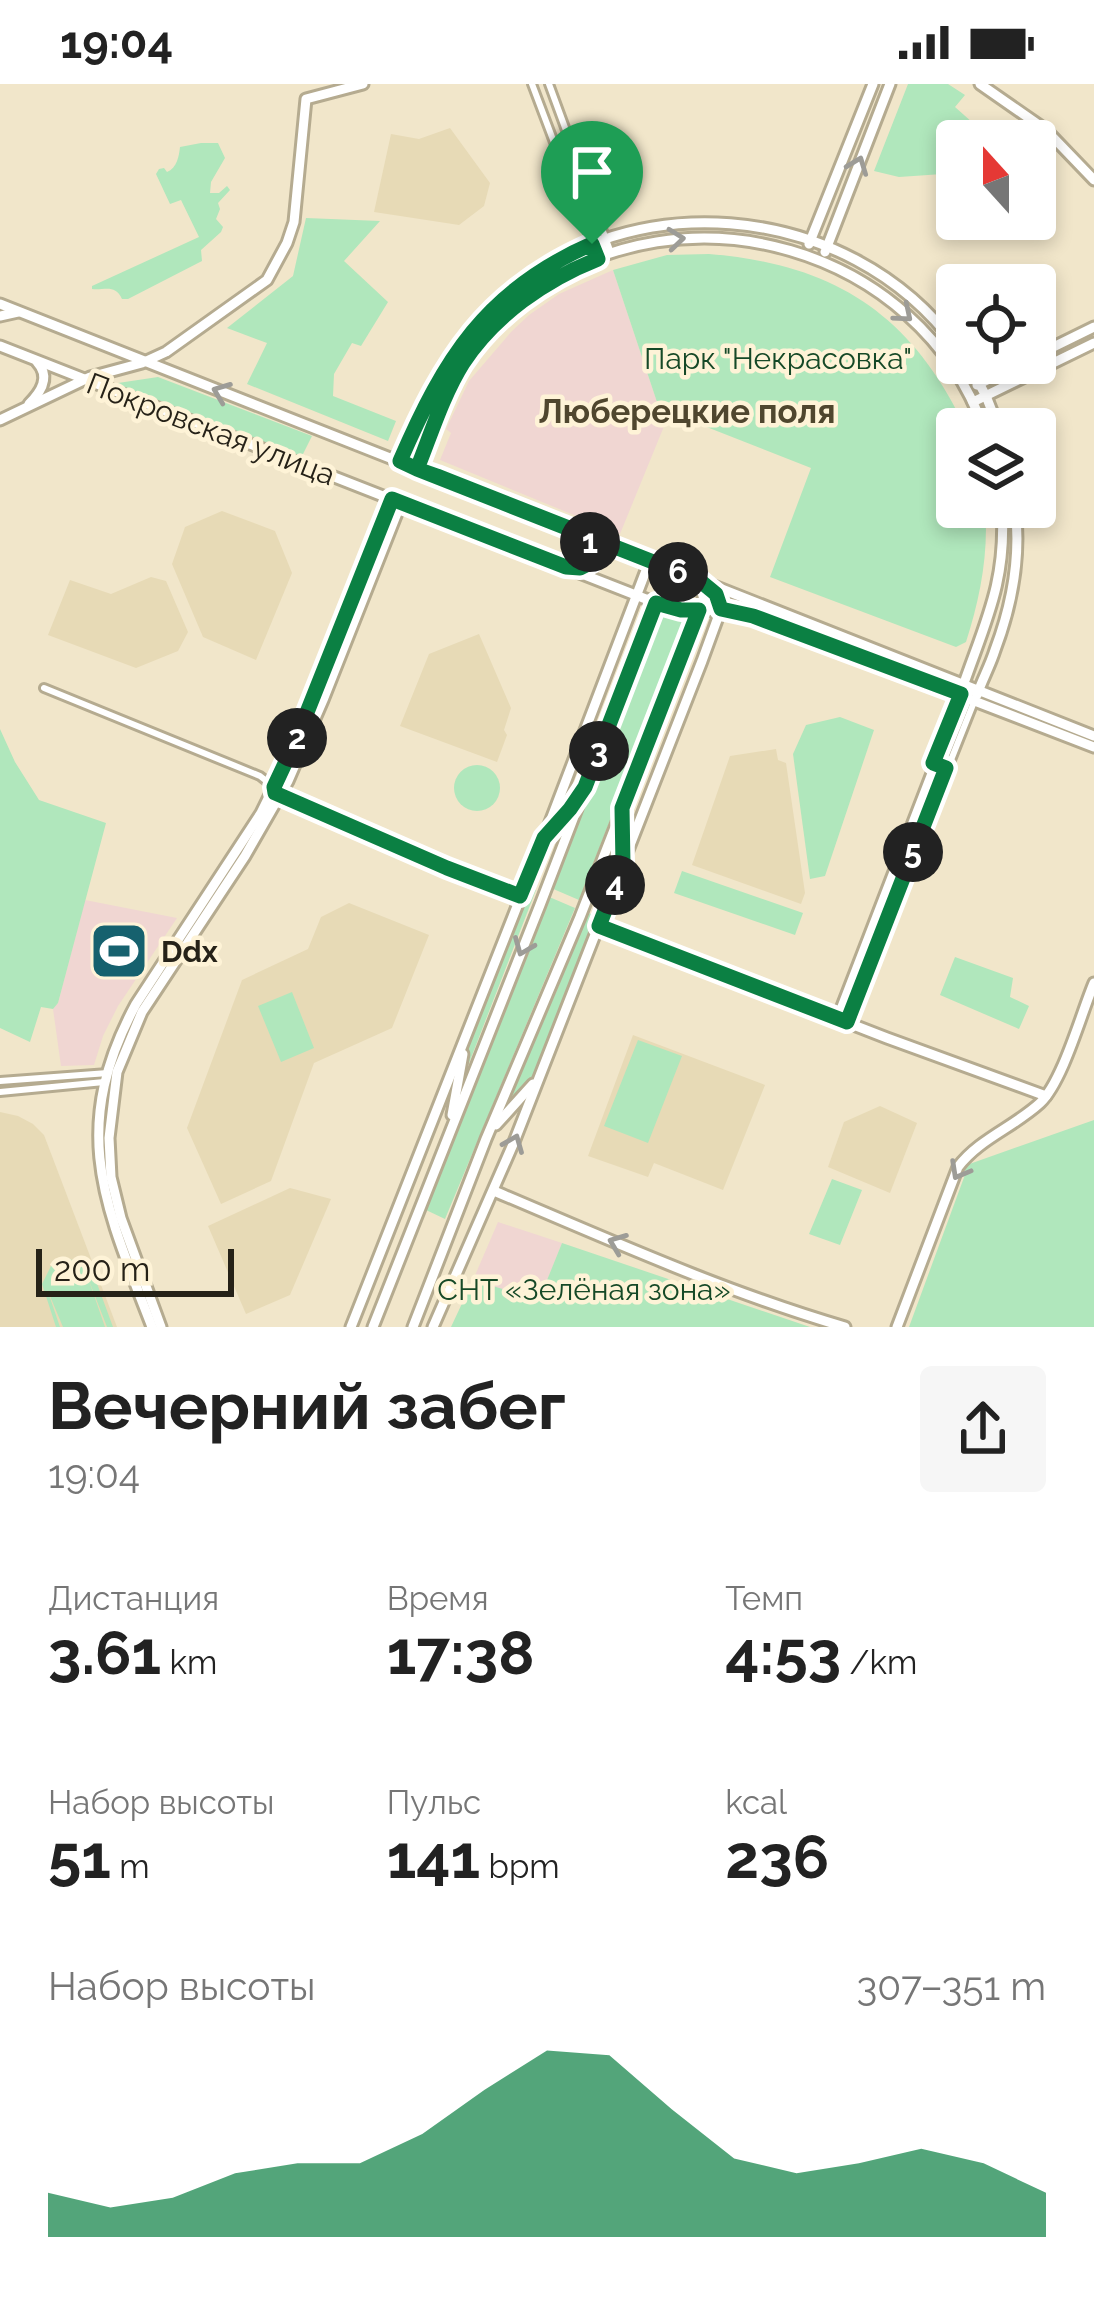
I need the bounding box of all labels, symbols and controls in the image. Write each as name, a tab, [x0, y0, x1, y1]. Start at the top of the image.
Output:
text: 19:04	[60, 16, 173, 69]
north arrow	[936, 120, 1056, 240]
map controls	[936, 120, 1056, 528]
pin	[541, 121, 643, 244]
icon: arrive	[559, 139, 625, 205]
one-way arrow	[844, 156, 869, 177]
one-way arrow	[666, 227, 686, 253]
button: locate	[936, 264, 1056, 384]
one-way arrow	[890, 300, 912, 322]
park label: Парк "Некрасовка"	[644, 341, 912, 376]
street label: Покровская улица	[82, 366, 340, 492]
one-way arrow	[212, 382, 233, 407]
district label: Люберецкие поля	[538, 392, 836, 431]
button: layers	[936, 408, 1056, 528]
pin: 1	[560, 512, 620, 572]
text: 1	[582, 522, 598, 561]
pin: 6	[648, 542, 708, 602]
text: 6	[668, 552, 688, 591]
pin: 2	[267, 708, 327, 768]
text: 2	[288, 718, 306, 757]
pin: 3	[569, 721, 629, 781]
text: 3	[590, 731, 608, 770]
pin: 5	[883, 822, 943, 882]
text: 5	[904, 832, 922, 871]
pin: 4	[585, 855, 645, 915]
text: 4	[606, 865, 624, 904]
sports icon: Ddx	[88, 920, 150, 982]
place label: Ddx	[161, 934, 218, 969]
one-way arrow	[513, 936, 537, 957]
one-way arrow	[499, 1134, 524, 1155]
one-way arrow	[950, 1158, 973, 1180]
one-way arrow	[608, 1233, 629, 1258]
scale bar	[36, 1243, 234, 1296]
text: 200 m	[54, 1250, 150, 1289]
park label: СНТ «Зелёная зона»	[437, 1272, 731, 1307]
button: share	[920, 1366, 1046, 1492]
text: Вечерний забег	[48, 1367, 566, 1444]
text: 19:04	[48, 1451, 140, 1497]
text: Дистанция	[48, 1579, 219, 1618]
text: Время	[387, 1579, 489, 1618]
text: Темп	[725, 1579, 803, 1618]
text: 3.61	[48, 1618, 161, 1688]
text: 17:38	[387, 1618, 535, 1688]
text: 4:53	[725, 1618, 841, 1688]
text: km	[161, 1643, 217, 1682]
text: /km	[841, 1643, 917, 1682]
text: Набор высоты	[48, 1783, 274, 1822]
text: Пульс	[387, 1783, 481, 1822]
text: kcal	[725, 1783, 787, 1822]
text: 51	[48, 1822, 111, 1892]
text: 141	[387, 1822, 480, 1892]
text: 236	[725, 1822, 829, 1892]
text: m	[111, 1847, 150, 1886]
text: bpm	[480, 1847, 560, 1886]
text: Набор высоты	[48, 1963, 316, 2009]
text: 307–351 m	[856, 1963, 1046, 2009]

